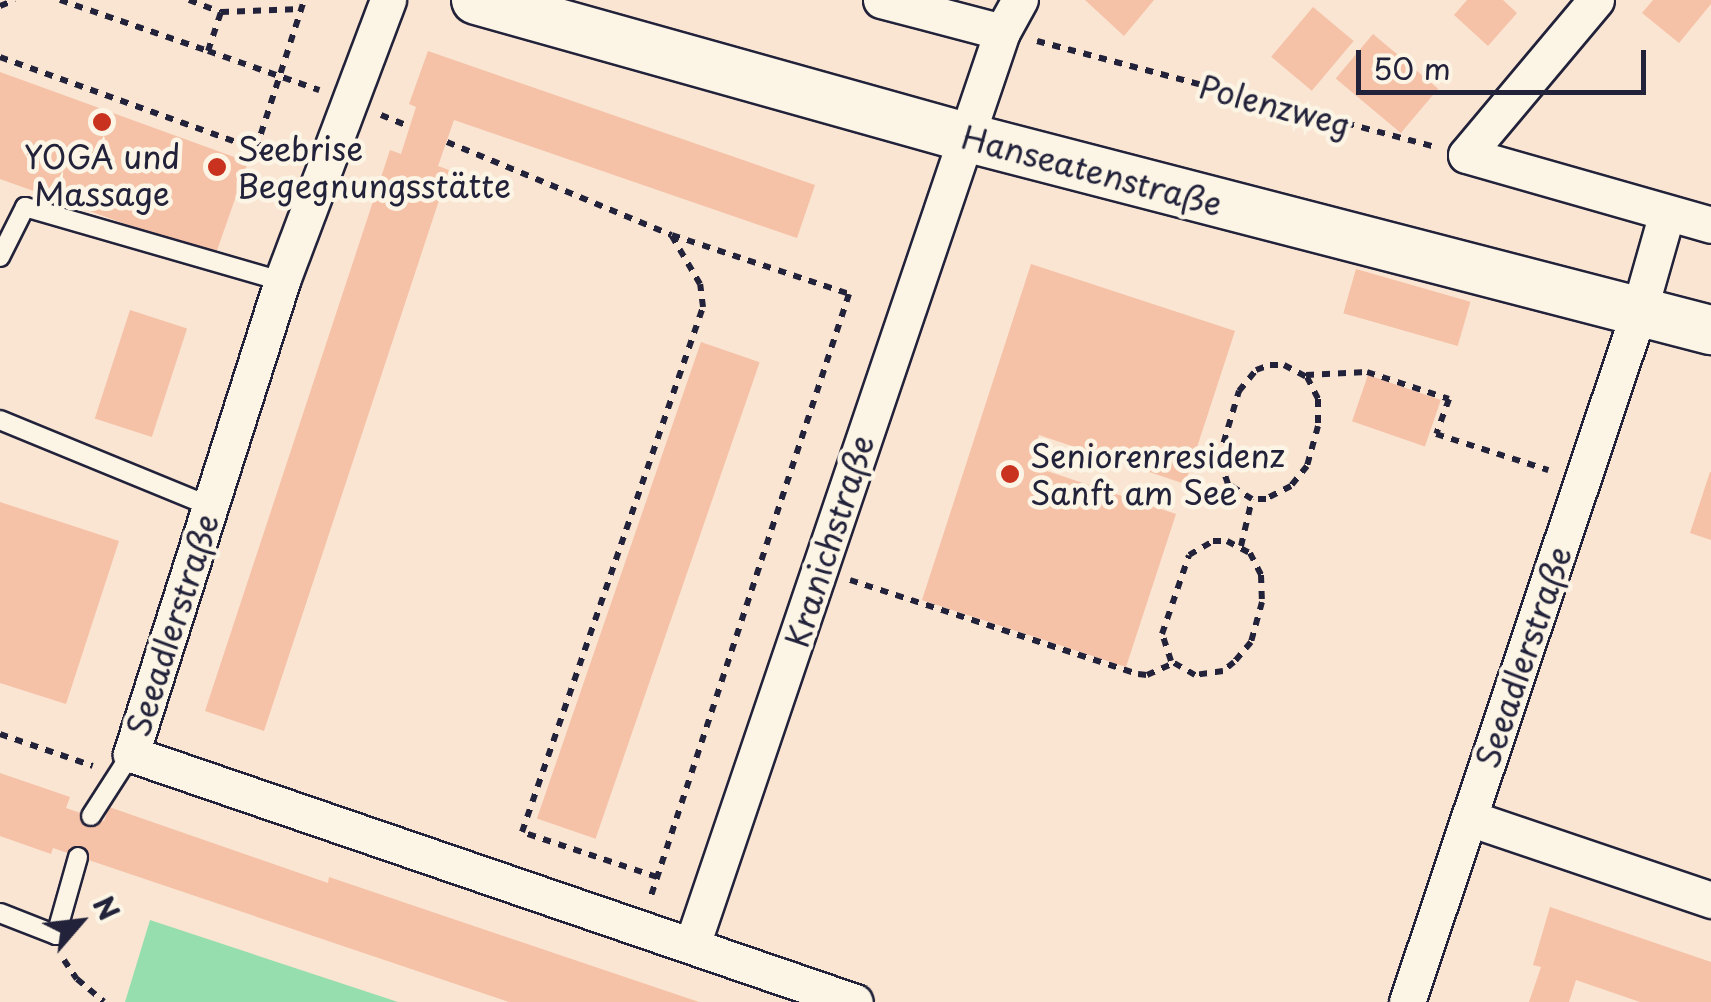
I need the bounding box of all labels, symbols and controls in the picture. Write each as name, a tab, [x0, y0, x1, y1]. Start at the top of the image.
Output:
scale bar	[1361, 30, 1651, 92]
text: 50 m	[1373, 45, 1451, 90]
street label: Polenzweg	[1195, 66, 1355, 144]
marker: YOGA und Massage	[91, 111, 113, 133]
street label: Hanseatenstraße	[958, 117, 1226, 223]
place label: Seebrise Begegnungsstätte	[237, 130, 511, 205]
place label: YOGA und Massage	[22, 138, 182, 213]
marker: Seebrise Begegnungsstätte	[206, 156, 228, 178]
street label: Kranichstraße	[777, 430, 881, 652]
place label: Seniorenresidenz Sanft am See	[1030, 437, 1285, 512]
marker: Seniorenresidenz Sanft am See	[999, 463, 1021, 485]
street label: Seeadlerstraße	[118, 509, 226, 741]
street label: Seeadlerstraße	[1467, 541, 1579, 773]
north arrow	[30, 872, 130, 972]
text: N	[83, 888, 131, 928]

